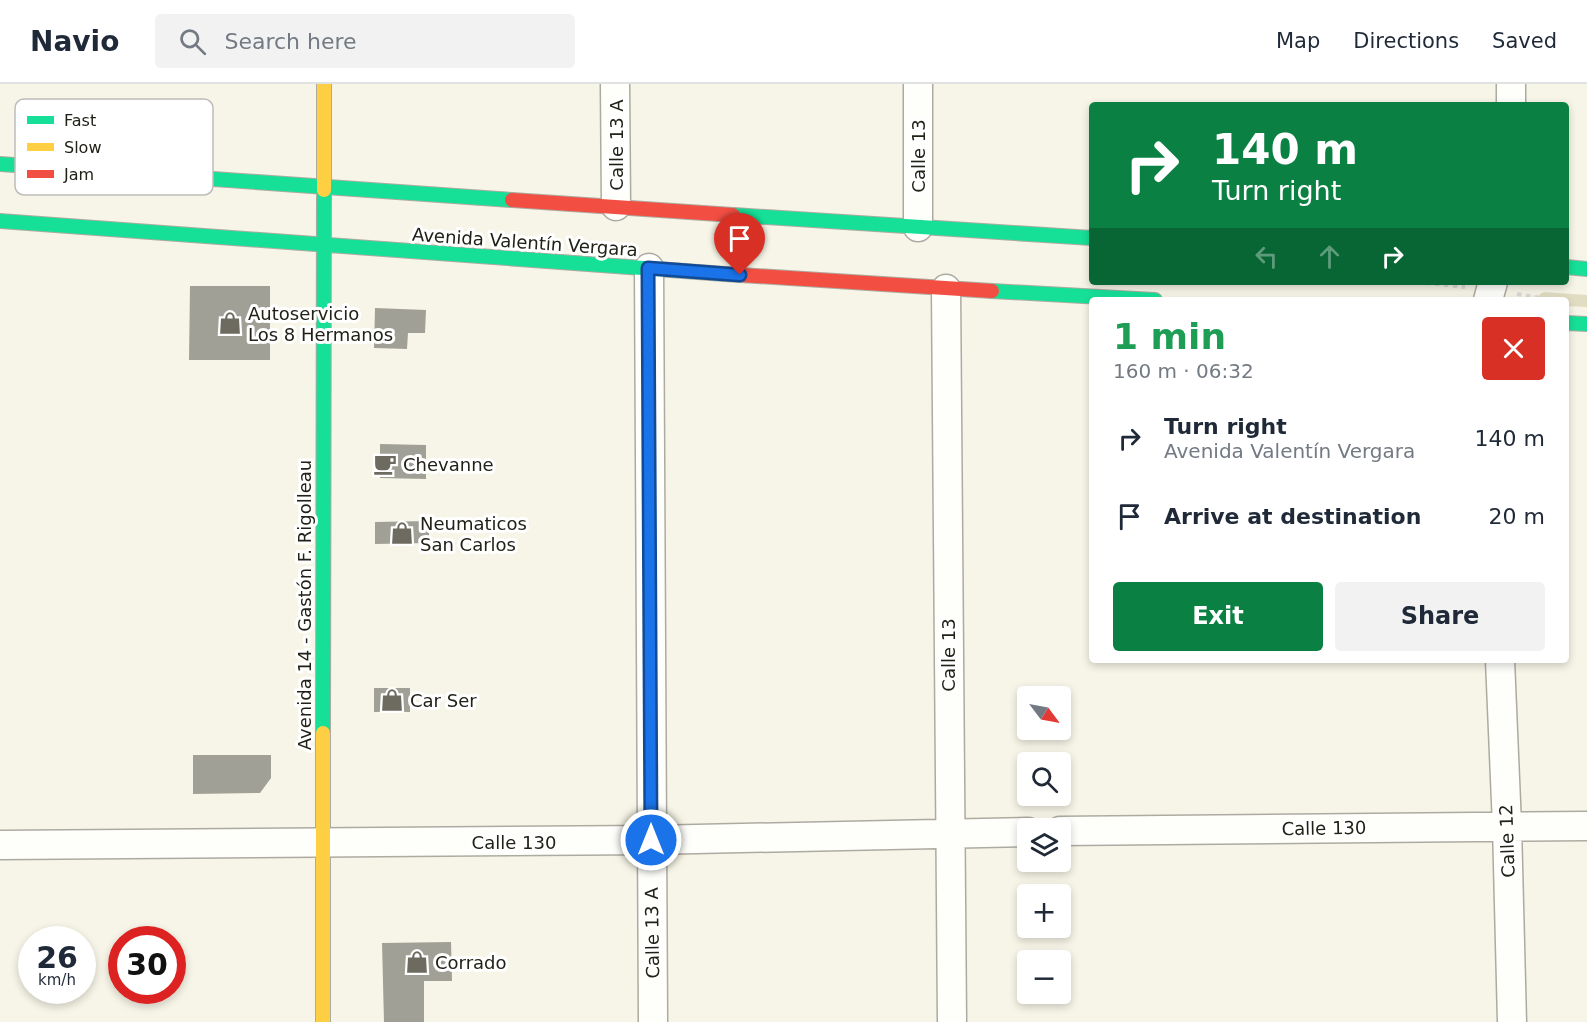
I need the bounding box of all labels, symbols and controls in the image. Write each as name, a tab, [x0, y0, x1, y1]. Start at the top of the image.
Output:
search box	[155, 14, 575, 68]
text: Navio	[30, 25, 119, 58]
icon: search	[176, 25, 209, 58]
text: Search here	[224, 29, 357, 54]
text: Map	[1276, 29, 1320, 53]
text: Directions	[1353, 29, 1459, 53]
text: Saved	[1492, 29, 1557, 53]
legend	[15, 99, 213, 195]
street label: Calle 13 A	[606, 99, 627, 191]
text: Fast	[64, 111, 96, 130]
street label: Calle 13	[908, 119, 929, 193]
text: 140 m	[1212, 125, 1358, 174]
icon: right	[1113, 126, 1191, 204]
text: Slow	[64, 138, 101, 157]
text: Jam	[63, 165, 94, 184]
text: Turn right	[1212, 175, 1341, 206]
pin	[714, 213, 765, 275]
icon: arrive	[723, 222, 756, 255]
street label: Avenida Valentín Vergara	[411, 224, 639, 260]
icon: left	[1250, 240, 1283, 273]
icon: ahead	[1313, 240, 1346, 273]
icon: right	[1376, 240, 1409, 273]
place label: Autoservicio Los 8 Hermanos	[248, 303, 393, 345]
shop icon: Autoservicio Los 8 Hermanos	[217, 310, 243, 336]
text: 1 min	[1113, 316, 1226, 357]
button: close	[1482, 317, 1545, 380]
text: 160 m · 06:32	[1113, 359, 1254, 383]
text: Turn right	[1164, 414, 1287, 439]
icon: right	[1113, 422, 1146, 455]
text: 140 m	[1475, 426, 1545, 451]
text: Avenida Valentín Vergara	[1164, 439, 1415, 463]
cafe icon: Chevanne	[372, 451, 398, 477]
place label: Chevanne	[403, 454, 494, 475]
street label: Avenida 14 - Gastón F. Rigolleau	[294, 460, 315, 750]
icon: arrive	[1113, 500, 1146, 533]
text: Arrive at destination	[1164, 504, 1421, 529]
text: 20 m	[1489, 504, 1545, 529]
place label: Neumaticos San Carlos	[420, 513, 527, 555]
shop icon: Neumaticos San Carlos	[389, 520, 415, 546]
button: Exit	[1113, 582, 1323, 651]
button: Share	[1335, 582, 1545, 651]
street label: Calle 13	[938, 618, 959, 692]
north arrow	[1017, 686, 1071, 740]
map controls	[1017, 686, 1071, 1004]
shop icon: Car Ser	[379, 687, 405, 713]
place label: Car Ser	[410, 690, 477, 711]
button: search	[1017, 752, 1071, 806]
street label: Calle 12	[1495, 804, 1519, 878]
position arrow	[619, 808, 683, 872]
street label: Calle 130	[1281, 817, 1367, 839]
button: layers	[1017, 818, 1071, 872]
street label: Calle 130	[472, 832, 556, 853]
button: +	[1017, 884, 1071, 938]
street label: Calle 13 A	[641, 886, 663, 979]
speed limit sign: 30	[108, 926, 186, 1004]
text: 26	[36, 940, 78, 975]
shop icon: Corrado	[404, 949, 430, 975]
button: −	[1017, 950, 1071, 1004]
place label: Corrado	[435, 952, 507, 973]
text: km/h	[38, 971, 76, 989]

